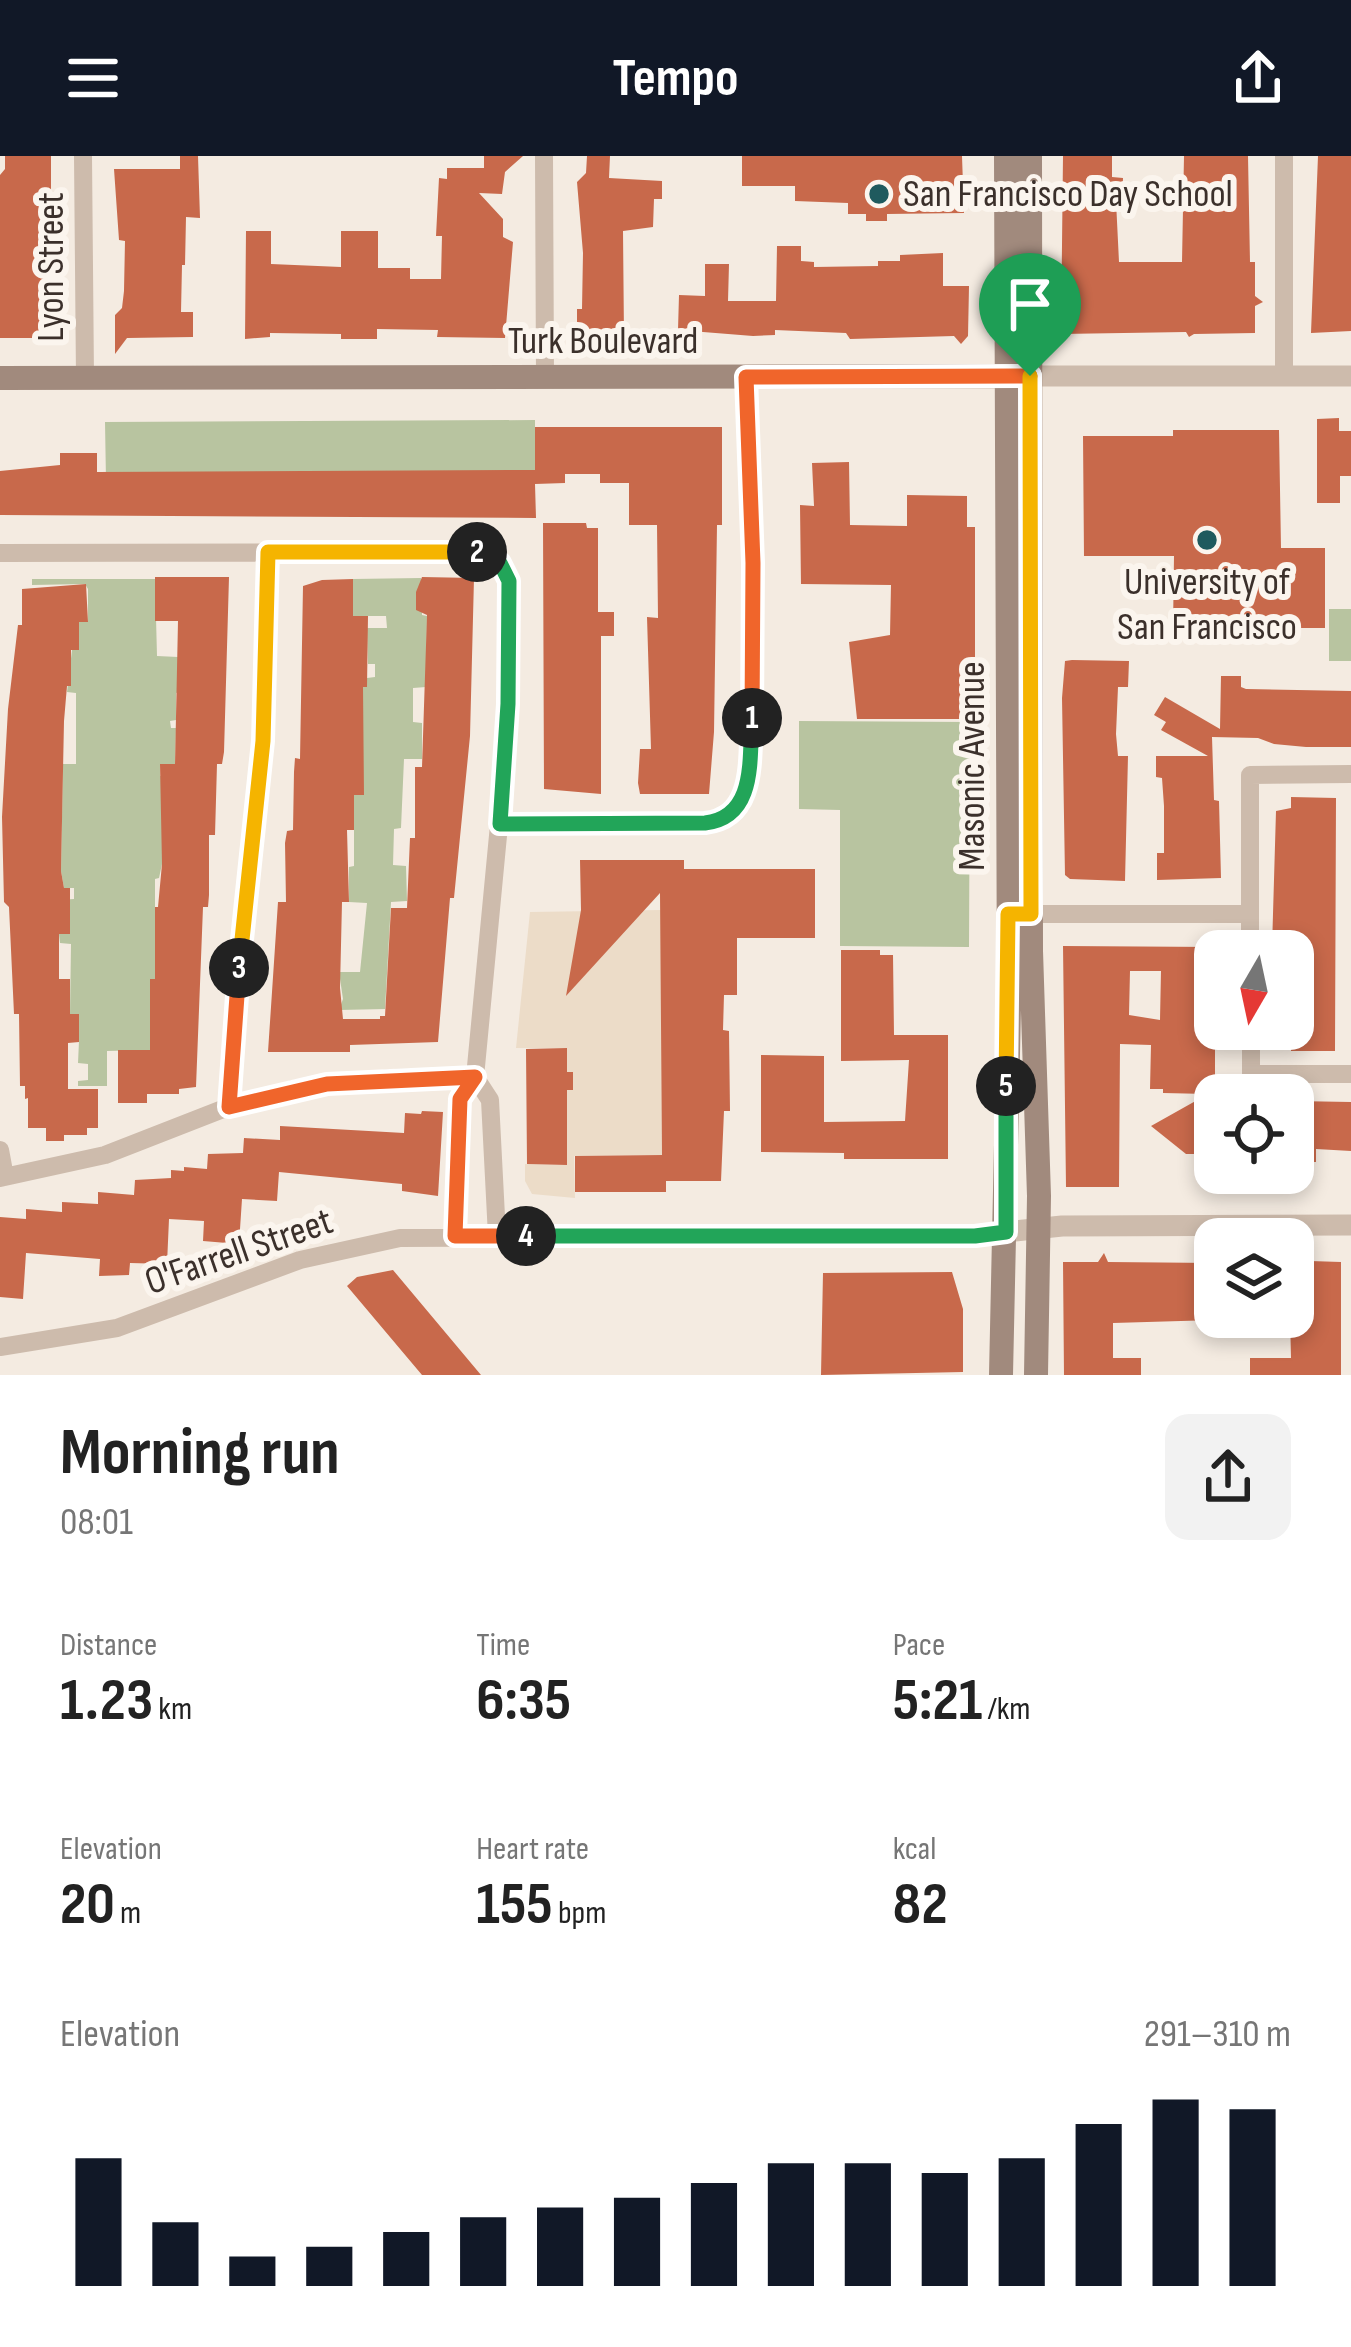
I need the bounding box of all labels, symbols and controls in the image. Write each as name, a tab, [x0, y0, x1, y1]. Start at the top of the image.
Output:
icon: menu	[60, 45, 126, 111]
icon: share	[1225, 45, 1291, 111]
text: Tempo	[612, 46, 739, 111]
place label: San Francisco Day School	[903, 171, 1233, 218]
marker: San Francisco Day School	[866, 181, 892, 207]
street label: Lyon Street	[28, 192, 75, 342]
pin	[979, 253, 1081, 376]
icon: arrive	[997, 271, 1063, 337]
street label: Turk Boulevard	[508, 318, 698, 365]
pin: 2	[447, 522, 507, 582]
marker: University of San Francisco	[1194, 527, 1220, 553]
text: 2	[470, 532, 484, 572]
place label: University of San Francisco	[1117, 559, 1297, 651]
street label: Masonic Avenue	[949, 661, 996, 871]
pin: 1	[722, 688, 782, 748]
text: 1	[746, 698, 758, 738]
north arrow	[1194, 930, 1314, 1050]
map controls	[1194, 930, 1314, 1338]
pin: 3	[209, 938, 269, 998]
text: 3	[232, 948, 246, 988]
pin: 5	[976, 1056, 1036, 1116]
text: 5	[999, 1066, 1013, 1106]
button: locate	[1194, 1074, 1314, 1194]
street label: O'Farrell Street	[139, 1198, 339, 1306]
pin: 4	[496, 1206, 556, 1266]
text: 4	[518, 1216, 534, 1256]
button: layers	[1194, 1218, 1314, 1338]
text: Morning run	[60, 1414, 340, 1493]
button: share	[1165, 1414, 1291, 1540]
text: 08:01	[60, 1499, 133, 1546]
text: Distance	[60, 1625, 157, 1665]
text: Time	[476, 1625, 530, 1665]
text: Pace	[893, 1625, 945, 1665]
text: 1.23	[60, 1665, 153, 1737]
text: 6:35	[476, 1665, 571, 1737]
text: 5:21	[893, 1665, 982, 1737]
text: km	[153, 1689, 192, 1729]
text: /km	[982, 1689, 1030, 1729]
text: Elevation	[60, 1829, 162, 1869]
text: Heart rate	[476, 1829, 589, 1869]
text: kcal	[893, 1829, 936, 1869]
text: 20	[60, 1869, 115, 1941]
text: 155	[476, 1869, 553, 1941]
text: 82	[893, 1869, 948, 1941]
text: m	[115, 1893, 141, 1933]
text: bpm	[553, 1893, 606, 1933]
text: Elevation	[60, 2011, 180, 2058]
text: 291–310 m	[1144, 2011, 1291, 2058]

